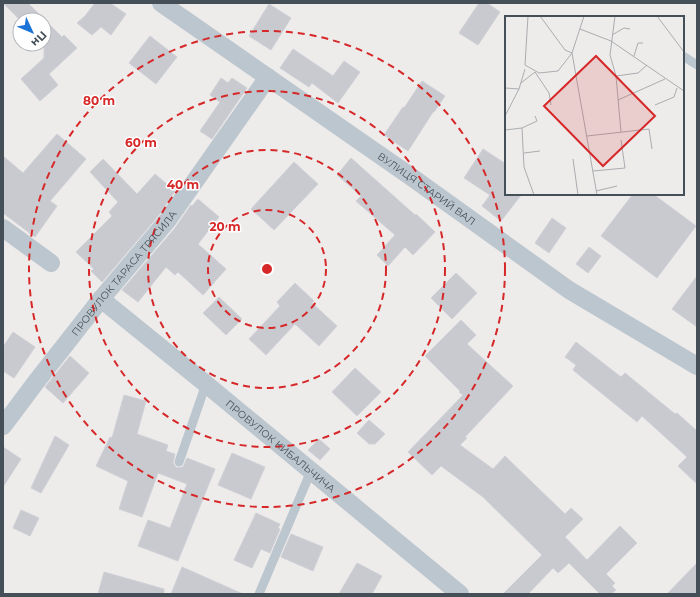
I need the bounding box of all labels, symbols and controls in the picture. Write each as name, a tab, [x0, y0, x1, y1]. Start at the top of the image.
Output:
north arrow	[12, 12, 52, 52]
inset map	[505, 16, 684, 195]
text: Пн	[28, 28, 50, 50]
text: 80 m	[83, 93, 115, 108]
text: 60 m	[125, 135, 157, 150]
street label: ВУЛИЦЯ СТАРИЙ ВАЛ	[375, 150, 478, 228]
text: 40 m	[167, 177, 199, 192]
street label: ПРОВУЛОК ТАРАСА ТРЯСИЛА	[69, 208, 180, 338]
text: 20 m	[209, 219, 241, 234]
centre of rings	[260, 262, 274, 276]
street label: ПРОВУЛОК КИБАЛЬЧИЧА	[223, 397, 338, 496]

